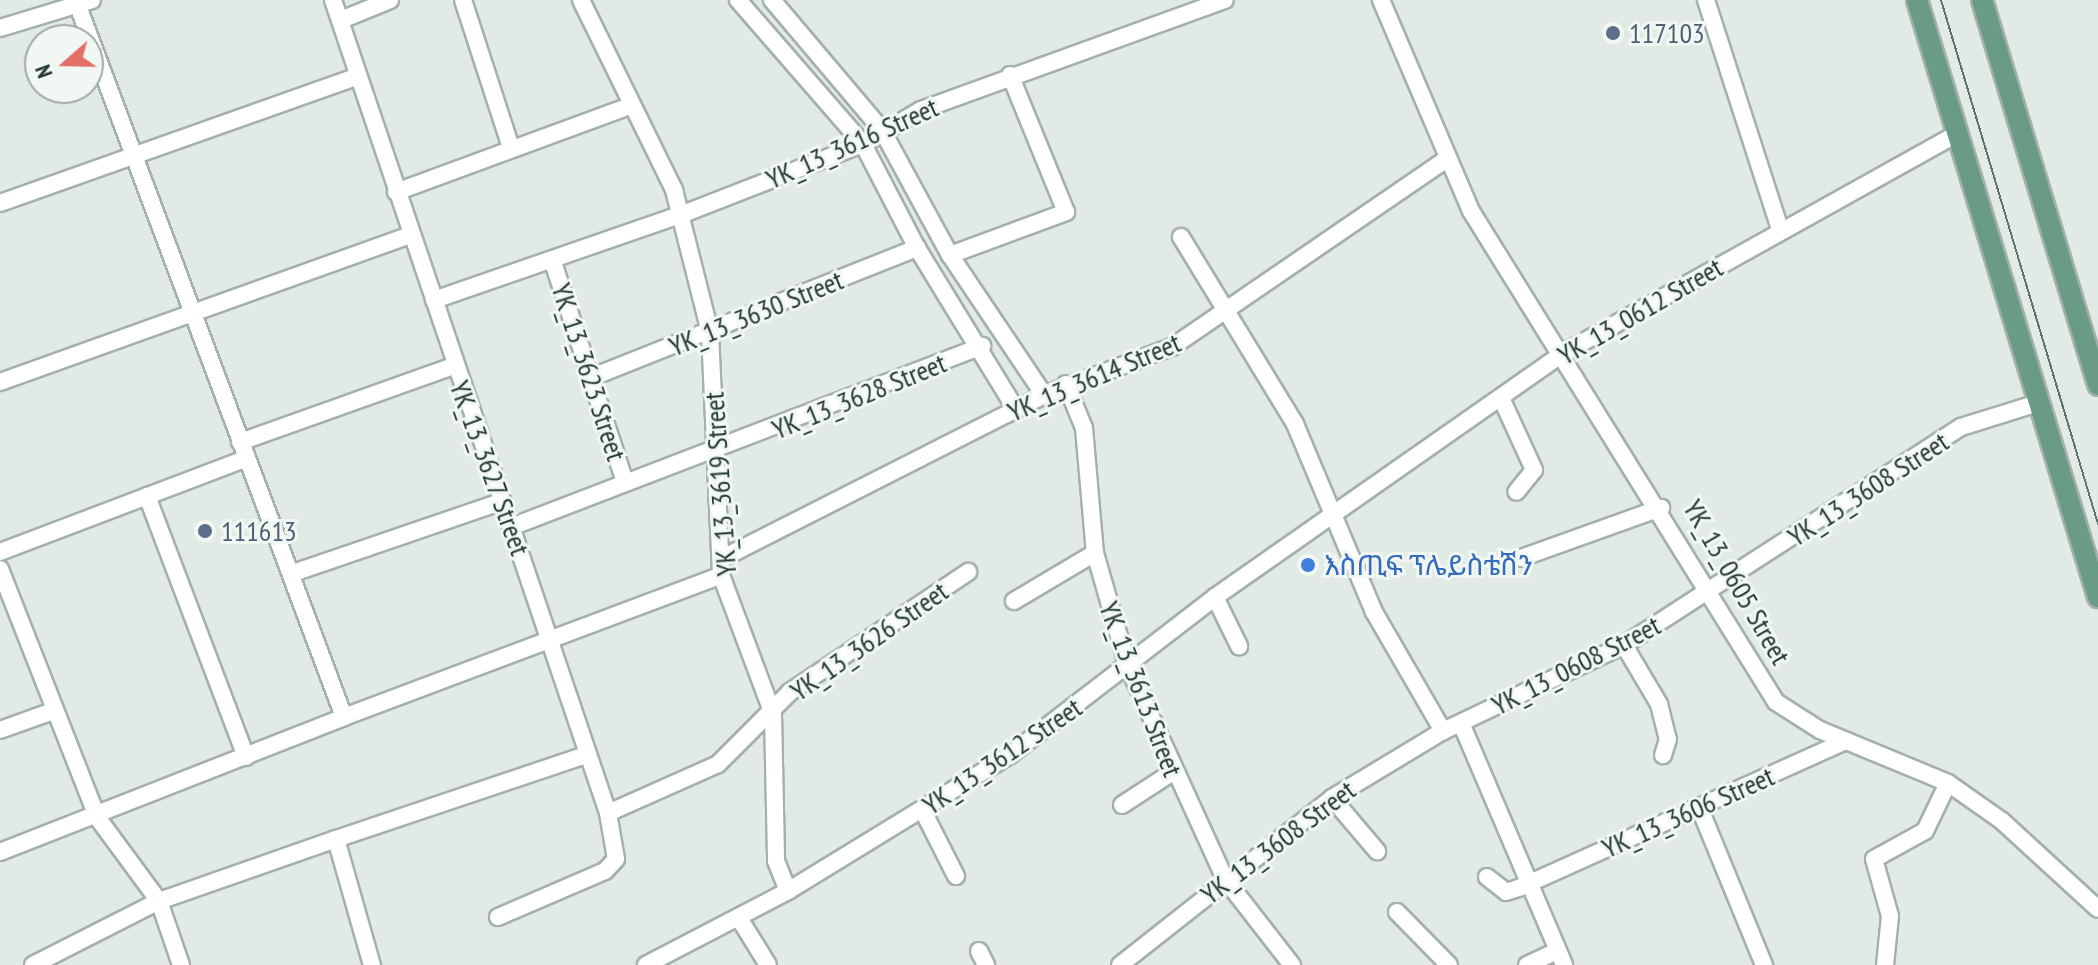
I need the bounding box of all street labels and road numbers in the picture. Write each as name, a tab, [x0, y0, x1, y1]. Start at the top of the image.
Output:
street label: YK_13_3616 Street	[761, 90, 943, 196]
street label: YK_13_0612 Street	[1552, 250, 1728, 372]
street label: YK_13_3630 Street	[664, 263, 848, 363]
street label: YK_13_3623 Street	[544, 279, 634, 465]
street label: YK_13_3614 Street	[1002, 325, 1186, 429]
street label: YK_13_3628 Street	[767, 346, 951, 446]
street label: YK_13_3627 Street	[443, 375, 537, 561]
street label: YK_13_3619 Street	[697, 391, 743, 577]
street label: YK_13_3608 Street	[1781, 425, 1955, 553]
street label: YK_13_0605 Street	[1676, 494, 1798, 670]
street label: YK_13_3626 Street	[784, 574, 954, 708]
street label: YK_13_3613 Street	[1092, 597, 1190, 781]
street label: YK_13_0608 Street	[1486, 608, 1666, 722]
street label: YK_13_3612 Street	[916, 690, 1088, 822]
street label: YK_13_3606 Street	[1597, 759, 1779, 865]
street label: YK_13_3608 Street	[1194, 773, 1362, 911]

